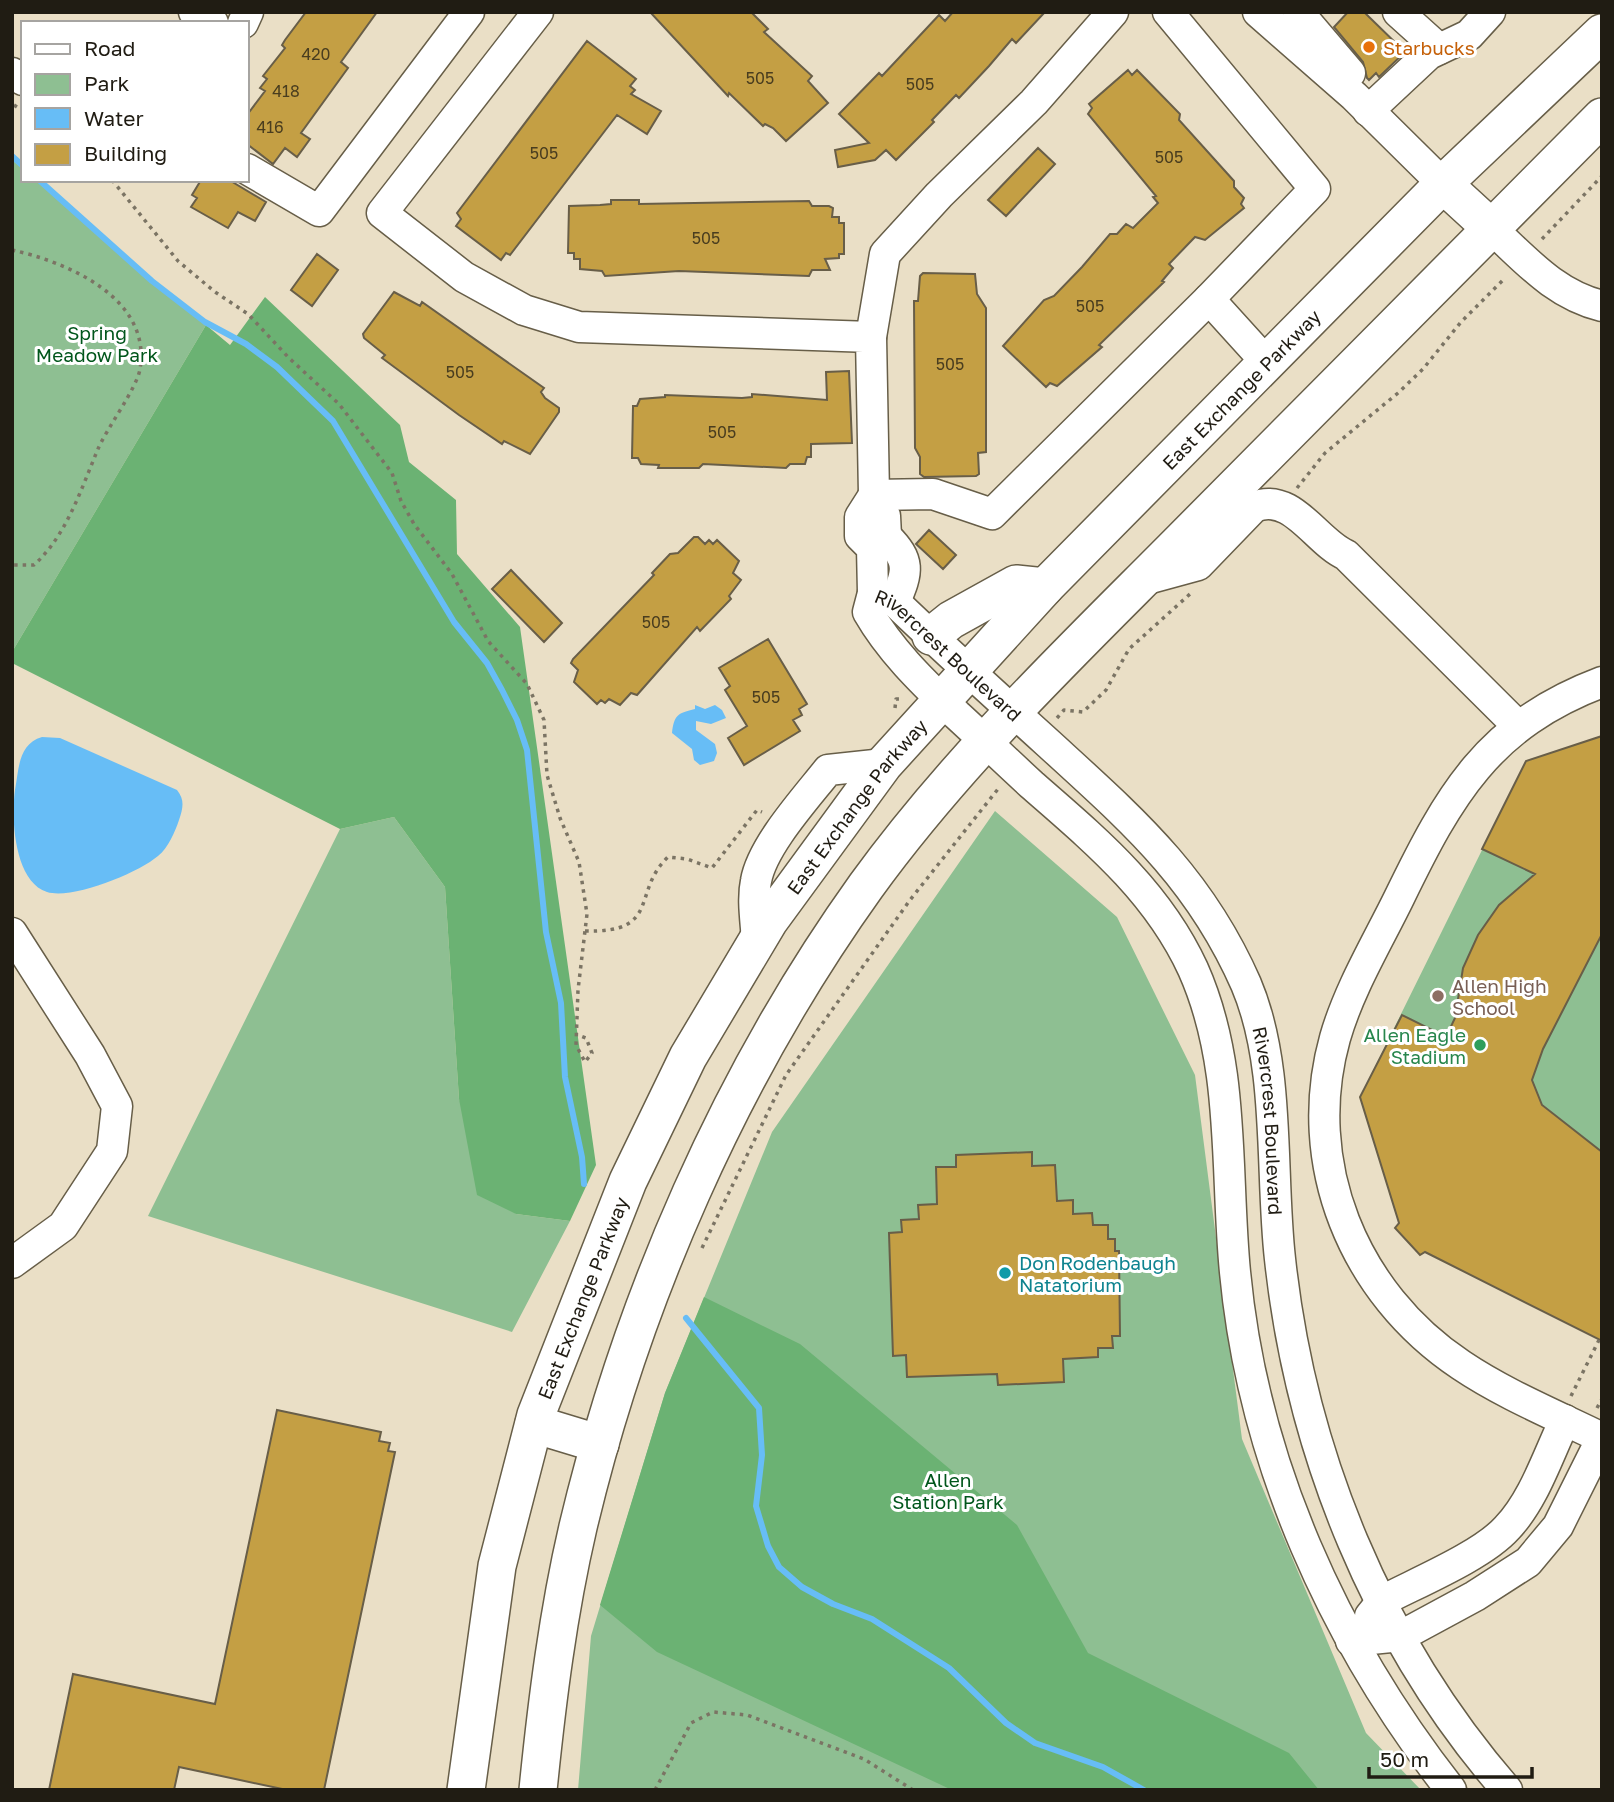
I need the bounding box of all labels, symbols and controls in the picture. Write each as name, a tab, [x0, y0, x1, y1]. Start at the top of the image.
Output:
legend	[21, 21, 248, 182]
text: Road	[84, 35, 135, 61]
place label: Starbucks	[1383, 36, 1475, 59]
marker: Starbucks	[1361, 39, 1377, 55]
house number: 420	[302, 44, 330, 64]
house number: 505	[746, 68, 774, 88]
text: Park	[84, 70, 130, 96]
house number: 505	[906, 74, 934, 94]
house number: 418	[272, 81, 300, 101]
text: Water	[84, 105, 144, 131]
house number: 416	[256, 117, 284, 137]
text: Building	[84, 140, 167, 166]
house number: 505	[530, 143, 558, 163]
house number: 505	[1155, 147, 1183, 167]
house number: 505	[692, 228, 720, 248]
house number: 505	[1076, 296, 1104, 316]
street label: East Exchange Parkway	[1157, 304, 1325, 474]
park label: Spring Meadow Park	[36, 321, 158, 366]
house number: 505	[936, 354, 964, 374]
house number: 505	[446, 362, 474, 382]
house number: 505	[708, 422, 736, 442]
street label: Rivercrest Boulevard	[872, 584, 1027, 725]
house number: 505	[642, 612, 670, 632]
house number: 505	[752, 687, 780, 707]
street label: East Exchange Parkway	[781, 713, 932, 898]
place label: Allen High School	[1452, 974, 1547, 1019]
marker: Allen High School	[1430, 988, 1446, 1004]
place label: Allen Eagle Stadium	[1363, 1023, 1466, 1068]
street label: Rivercrest Boulevard	[1249, 1024, 1288, 1216]
marker: Allen Eagle Stadium	[1472, 1037, 1488, 1053]
street label: East Exchange Parkway	[532, 1193, 632, 1402]
place label: Don Rodenbaugh Natatorium	[1019, 1251, 1176, 1296]
marker: Don Rodenbaugh Natatorium	[997, 1265, 1013, 1281]
park label: Allen Station Park	[892, 1468, 1004, 1513]
scale bar	[1369, 1736, 1532, 1780]
text: 50 m	[1380, 1746, 1429, 1772]

